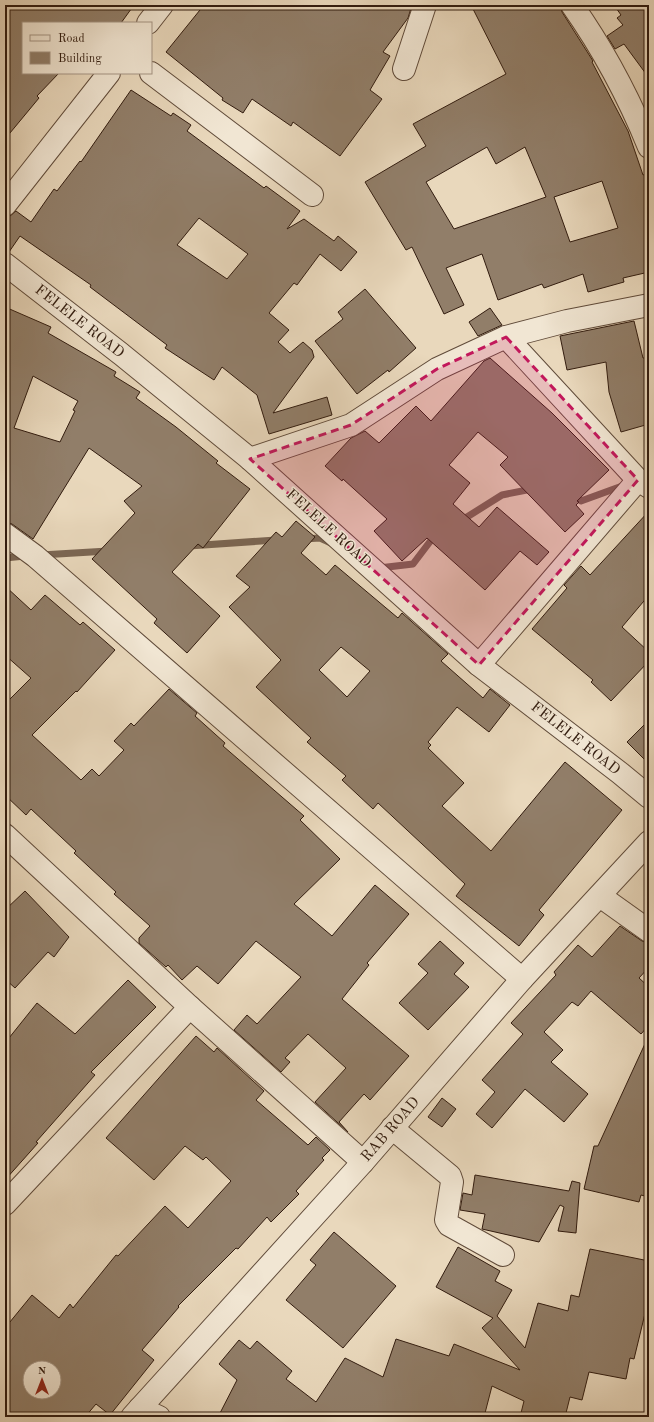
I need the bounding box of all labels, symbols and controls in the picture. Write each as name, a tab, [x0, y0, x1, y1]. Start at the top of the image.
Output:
legend	[22, 22, 152, 74]
text: Road	[58, 33, 85, 45]
text: Building	[58, 53, 102, 65]
street label: FELELE ROAD	[31, 283, 127, 361]
street label: FELELE ROAD	[282, 487, 374, 571]
street label: FELELE ROAD	[527, 700, 623, 778]
street label: RAB ROAD	[359, 1095, 423, 1165]
north arrow	[22, 1360, 62, 1400]
text: N	[38, 1366, 47, 1377]

